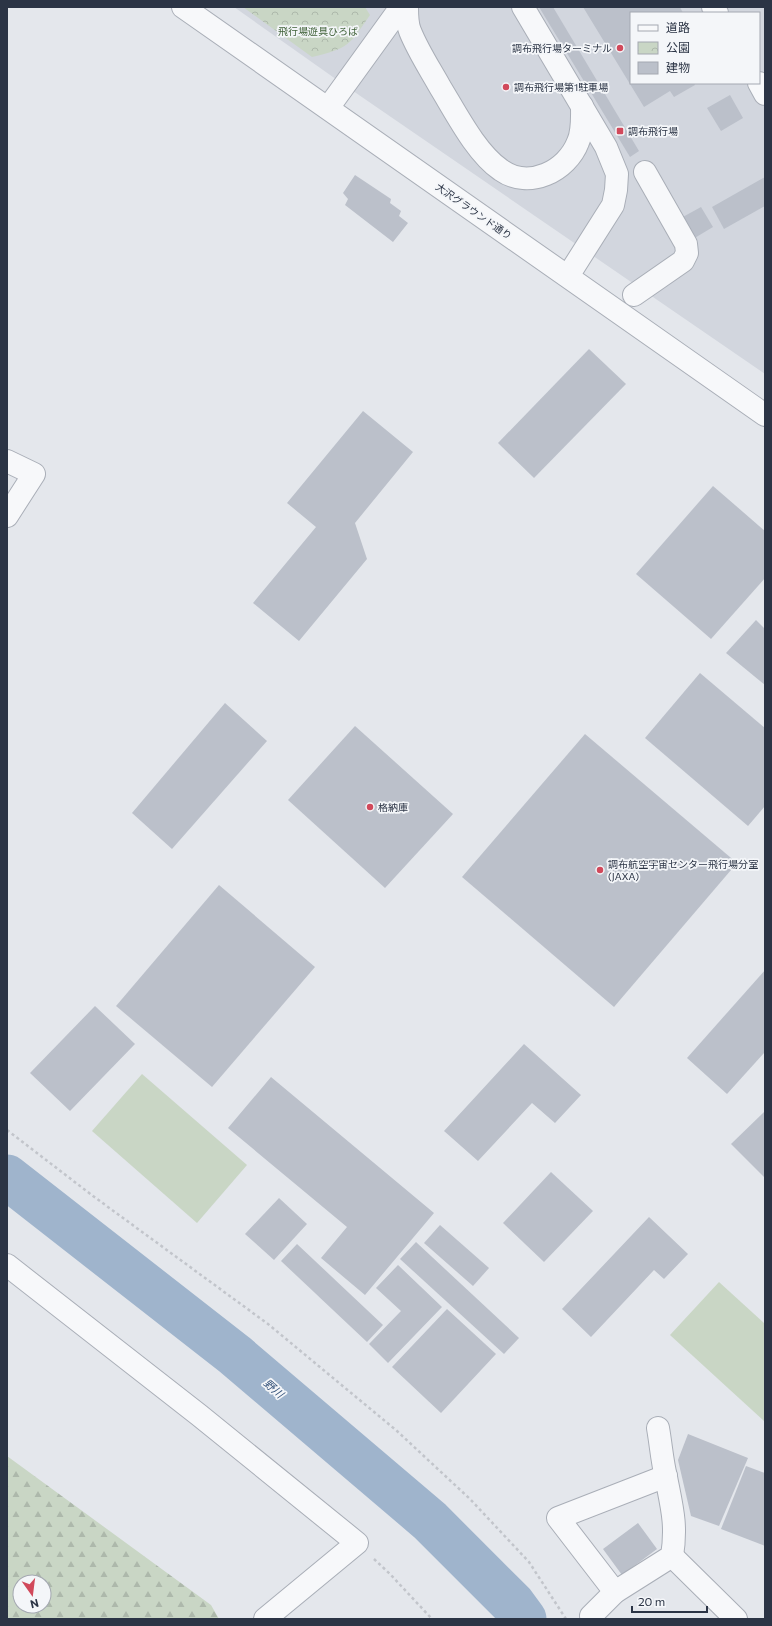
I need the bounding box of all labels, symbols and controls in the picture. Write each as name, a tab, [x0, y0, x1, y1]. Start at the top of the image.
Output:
legend	[630, 12, 760, 84]
text: 道路	[666, 20, 690, 34]
park label: 飛行場遊具ひろば	[278, 25, 358, 37]
text: 公園	[666, 40, 690, 54]
place label: 調布飛行場ターミナル	[512, 42, 612, 54]
marker: 調布飛行場ターミナル	[615, 43, 625, 53]
text: 建物	[666, 60, 690, 74]
place label: 調布飛行場第1駐車場	[514, 81, 608, 93]
marker: 調布飛行場第1駐車場	[501, 82, 511, 92]
place label: 調布飛行場	[628, 125, 678, 137]
marker: 調布飛行場	[615, 126, 625, 136]
street label: 大沢グラウンド通り	[434, 180, 514, 242]
place label: 格納庫	[378, 801, 408, 813]
marker: 格納庫	[365, 802, 375, 812]
place label: 調布航空宇宙センター飛行場分室 (JAXA)	[608, 858, 758, 882]
marker: 調布航空宇宙センター飛行場分室 (JAXA)	[595, 865, 605, 875]
water label: 野川	[261, 1376, 287, 1401]
north arrow	[12, 1574, 52, 1614]
scale bar	[632, 1588, 707, 1614]
text: 20 m	[638, 1594, 665, 1608]
text: N	[29, 1597, 40, 1611]

